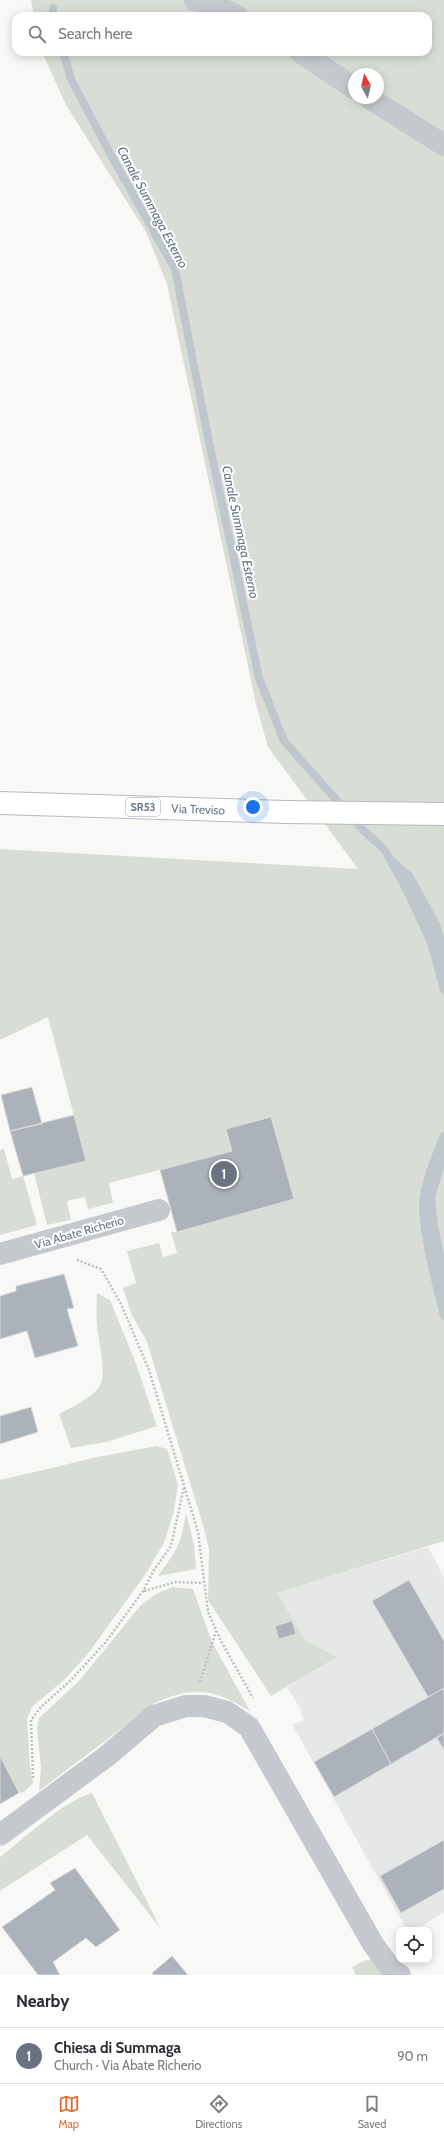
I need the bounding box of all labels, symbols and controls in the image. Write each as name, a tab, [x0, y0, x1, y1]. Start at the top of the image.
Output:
search box	[12, 12, 432, 56]
icon: search	[26, 23, 48, 45]
text: Search here	[58, 25, 133, 43]
north arrow	[348, 68, 384, 104]
water label: Canale Summaga Esterno	[114, 143, 192, 271]
water label: Canale Summaga Esterno	[219, 464, 263, 600]
your location	[243, 797, 263, 817]
road number: SR53	[126, 798, 160, 816]
street label: Via Treviso	[171, 801, 226, 817]
pin: 1	[211, 1159, 237, 1189]
street label: Via Abate Richerio	[33, 1212, 126, 1252]
map controls	[396, 1927, 432, 1963]
button: locate	[396, 1927, 432, 1963]
text: Nearby	[16, 1991, 69, 2011]
text: Chiesa di Summaga	[54, 2039, 181, 2057]
text: 1	[27, 2048, 31, 2064]
text: 90 m	[397, 2048, 428, 2064]
text: Church · Via Abate Richerio	[54, 2057, 202, 2073]
tab: Map	[58, 2093, 80, 2131]
tab: Directions	[195, 2093, 242, 2131]
tab: Saved	[358, 2093, 386, 2131]

